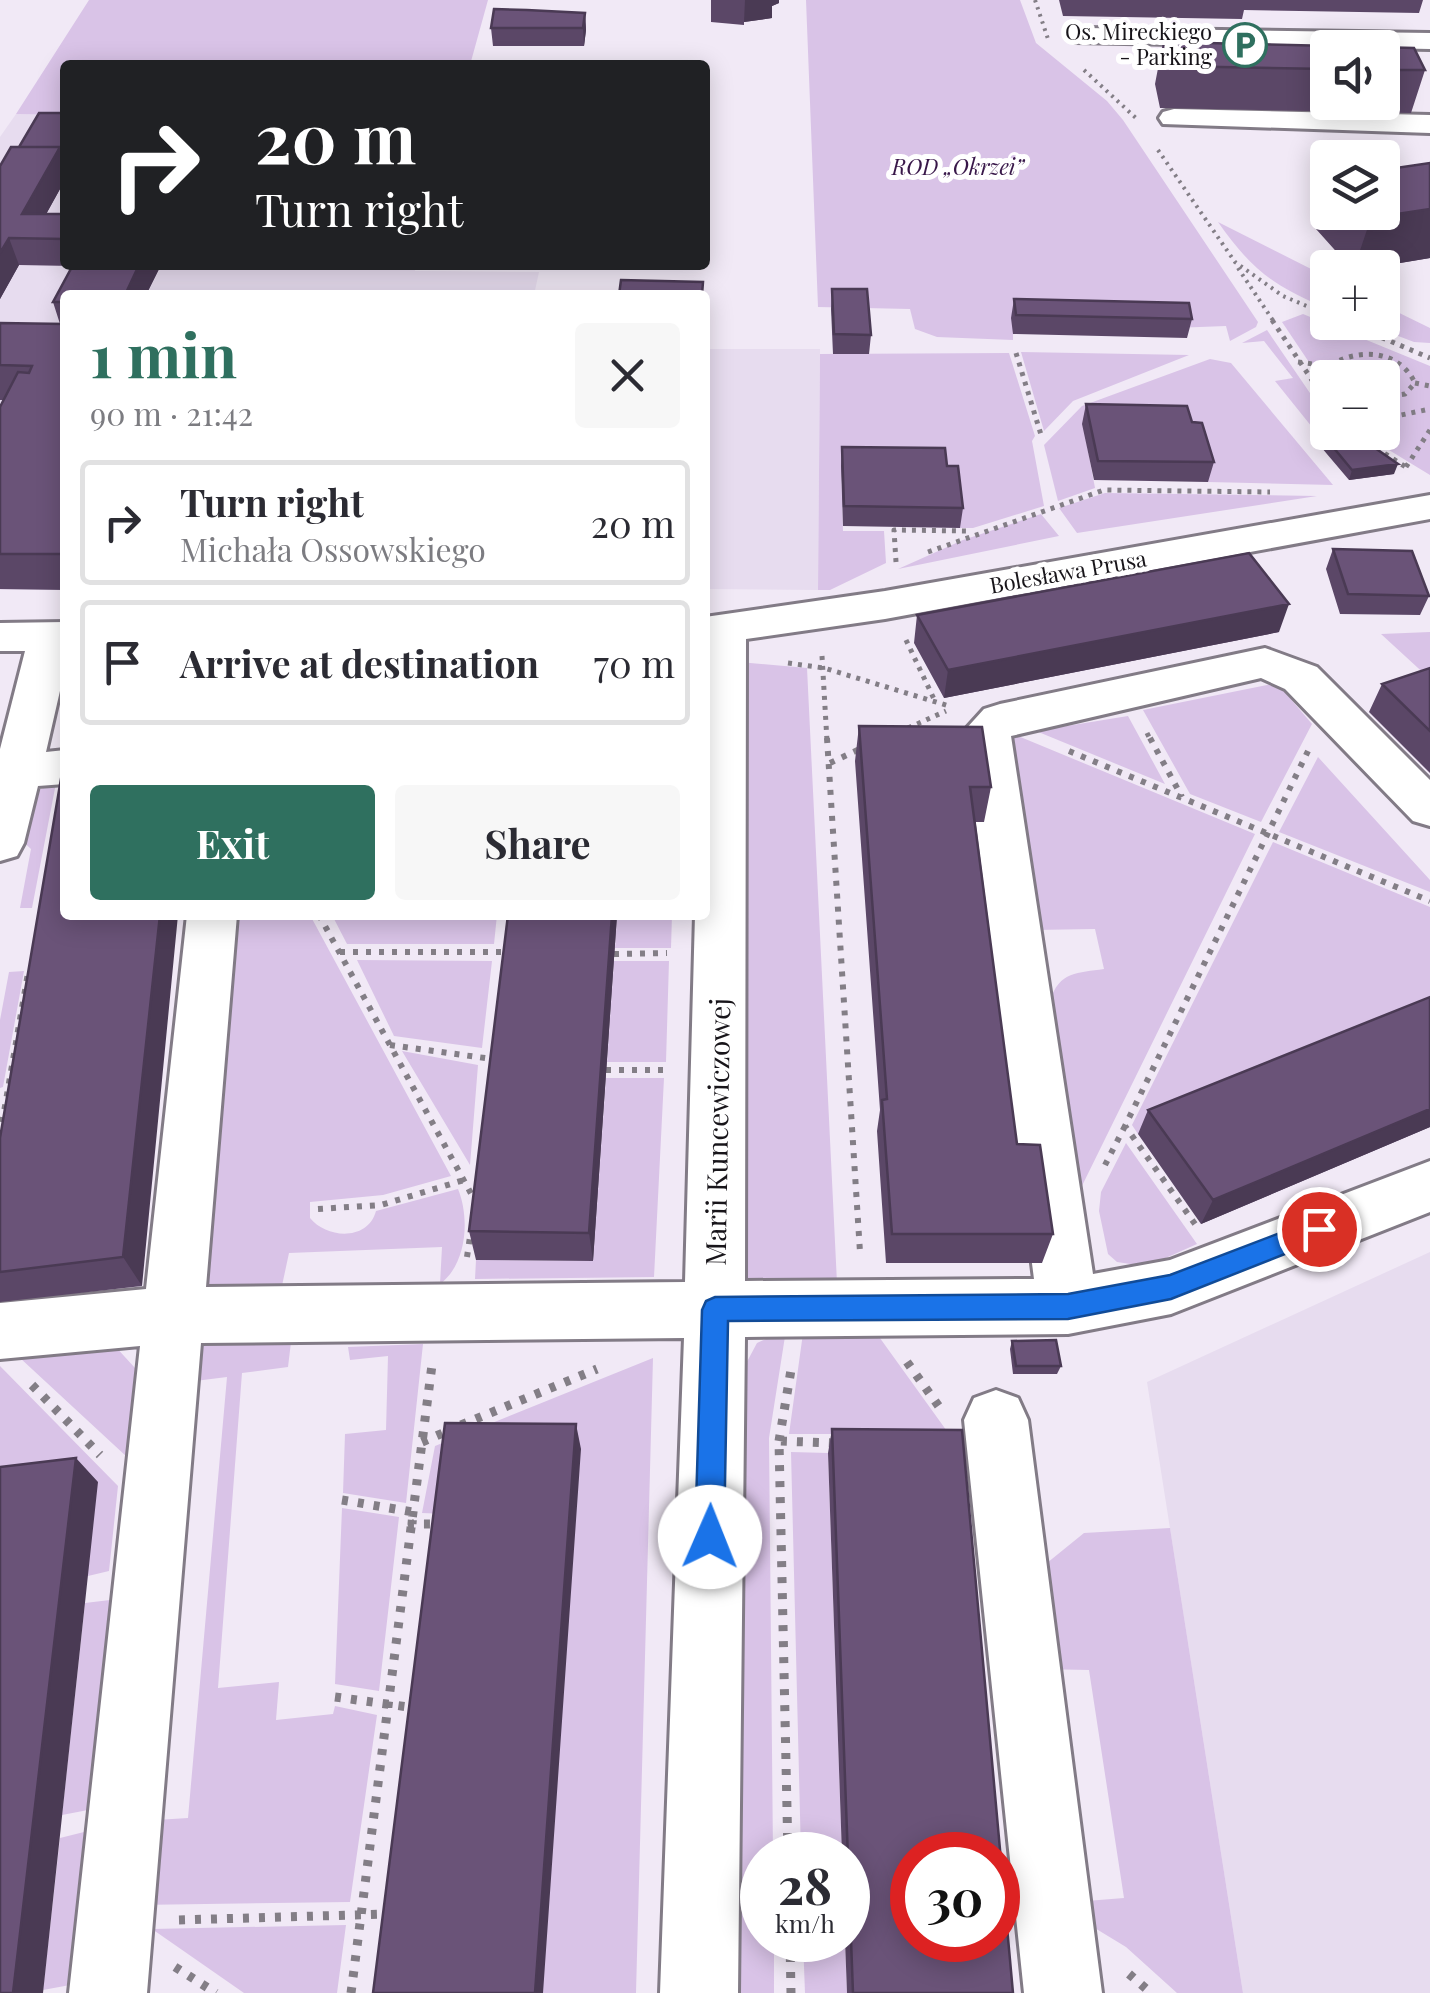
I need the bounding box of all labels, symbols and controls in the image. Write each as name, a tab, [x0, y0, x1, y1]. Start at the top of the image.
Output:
place label: Os. Mireckiego - Parking	[1065, 16, 1212, 71]
parking icon: Os. Mireckiego - Parking	[1222, 22, 1268, 68]
map controls	[1310, 30, 1400, 450]
button: sound	[1310, 30, 1400, 120]
text: 20 m	[255, 88, 416, 182]
icon: right	[90, 100, 220, 230]
button: layers	[1310, 140, 1400, 230]
park label: ROD „Okrzei”	[891, 151, 1025, 181]
text: Turn right	[255, 178, 463, 238]
button: +	[1310, 250, 1400, 340]
text: 1 min	[90, 313, 237, 393]
button: close	[575, 323, 680, 428]
button: −	[1310, 360, 1400, 450]
text: 90 m · 21:42	[90, 391, 253, 434]
text: Turn right	[180, 476, 364, 527]
icon: right	[95, 495, 150, 550]
text: 20 m	[591, 497, 675, 548]
text: Michała Ossowskiego	[180, 527, 486, 570]
street label: Bolesława Prusa	[987, 542, 1149, 600]
icon: arrive	[95, 635, 150, 690]
text: Arrive at destination	[180, 637, 539, 688]
text: 70 m	[594, 637, 675, 688]
button: Exit	[90, 785, 375, 900]
button: Share	[395, 785, 680, 900]
street label: Marii Kuncewiczowej	[696, 998, 737, 1266]
pin	[1277, 1187, 1362, 1272]
icon: arrive	[1292, 1202, 1347, 1257]
position arrow	[658, 1485, 762, 1589]
speed limit sign: 30	[890, 1832, 1020, 1962]
text: 28	[778, 1851, 832, 1918]
text: km/h	[775, 1906, 835, 1939]

